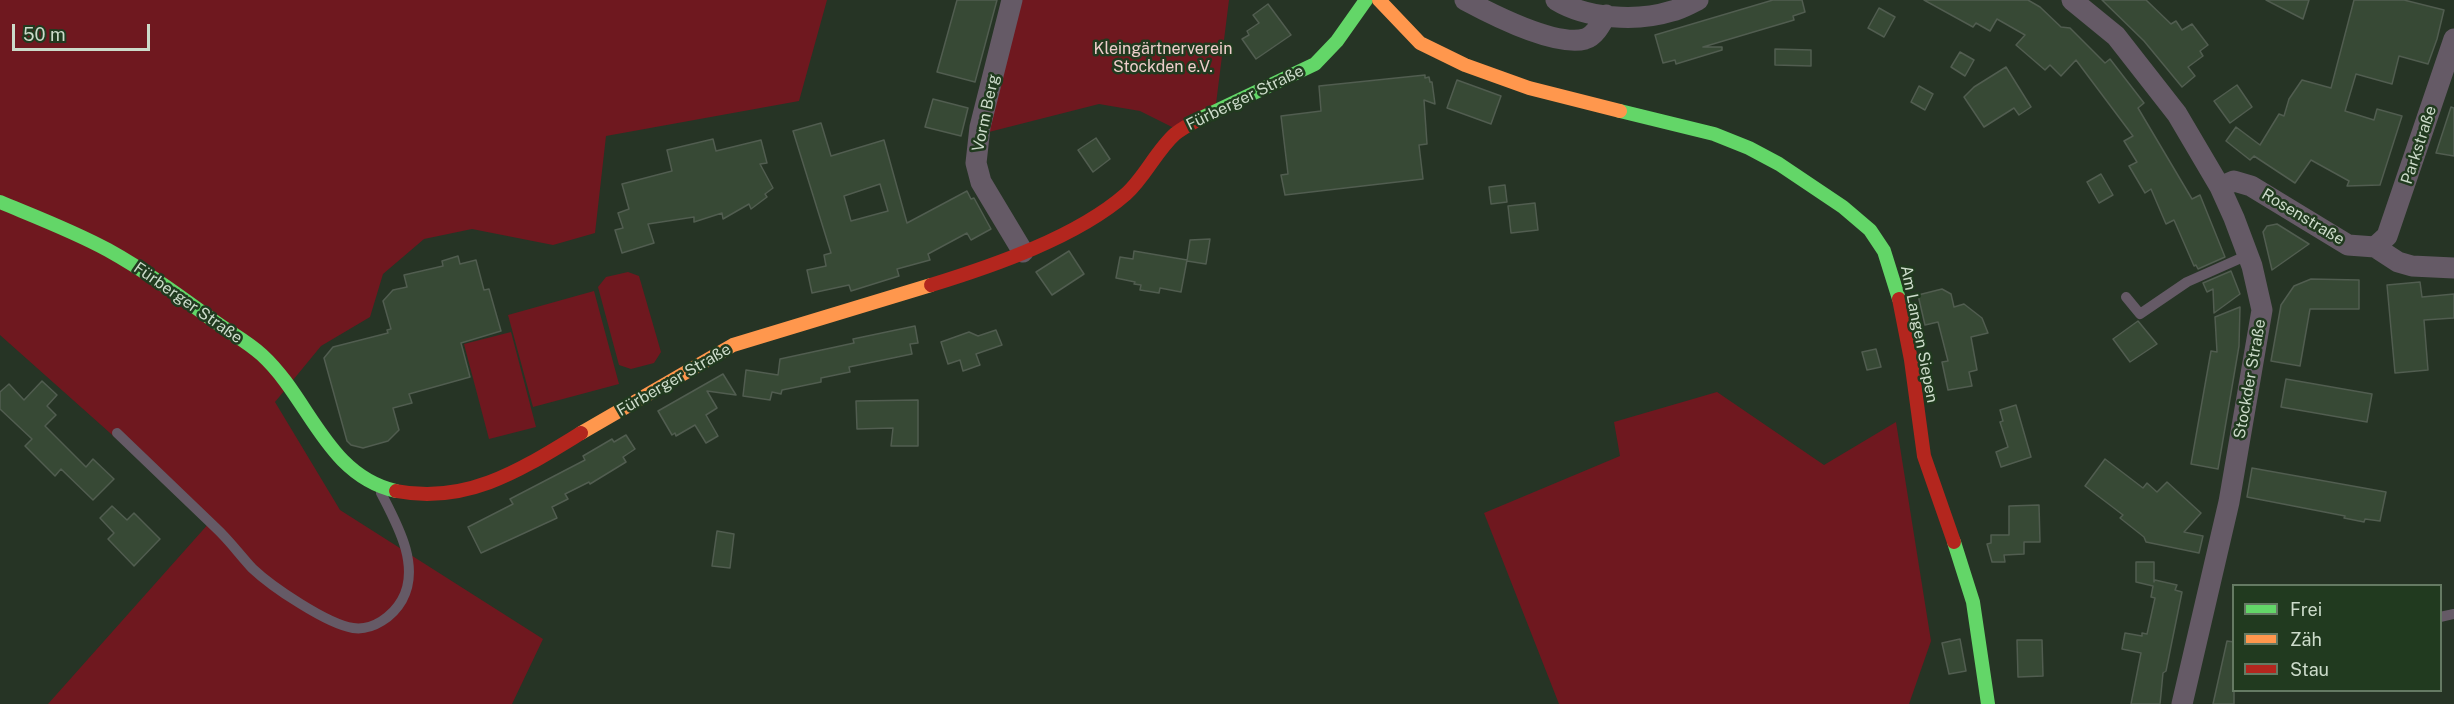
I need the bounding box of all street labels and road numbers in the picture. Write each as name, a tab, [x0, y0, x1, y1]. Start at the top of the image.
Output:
street label: Fürberger Straße	[1183, 61, 1307, 135]
street label: Vorm Berg	[968, 72, 1004, 154]
street label: Parkstraße	[2397, 103, 2441, 187]
street label: Rosenstraße	[2258, 185, 2348, 249]
street label: Fürberger Straße	[130, 258, 246, 348]
street label: Am Langen Siepen	[1896, 264, 1942, 404]
street label: Stockder Straße	[2230, 318, 2270, 440]
street label: Fürberger Straße	[614, 340, 734, 420]

